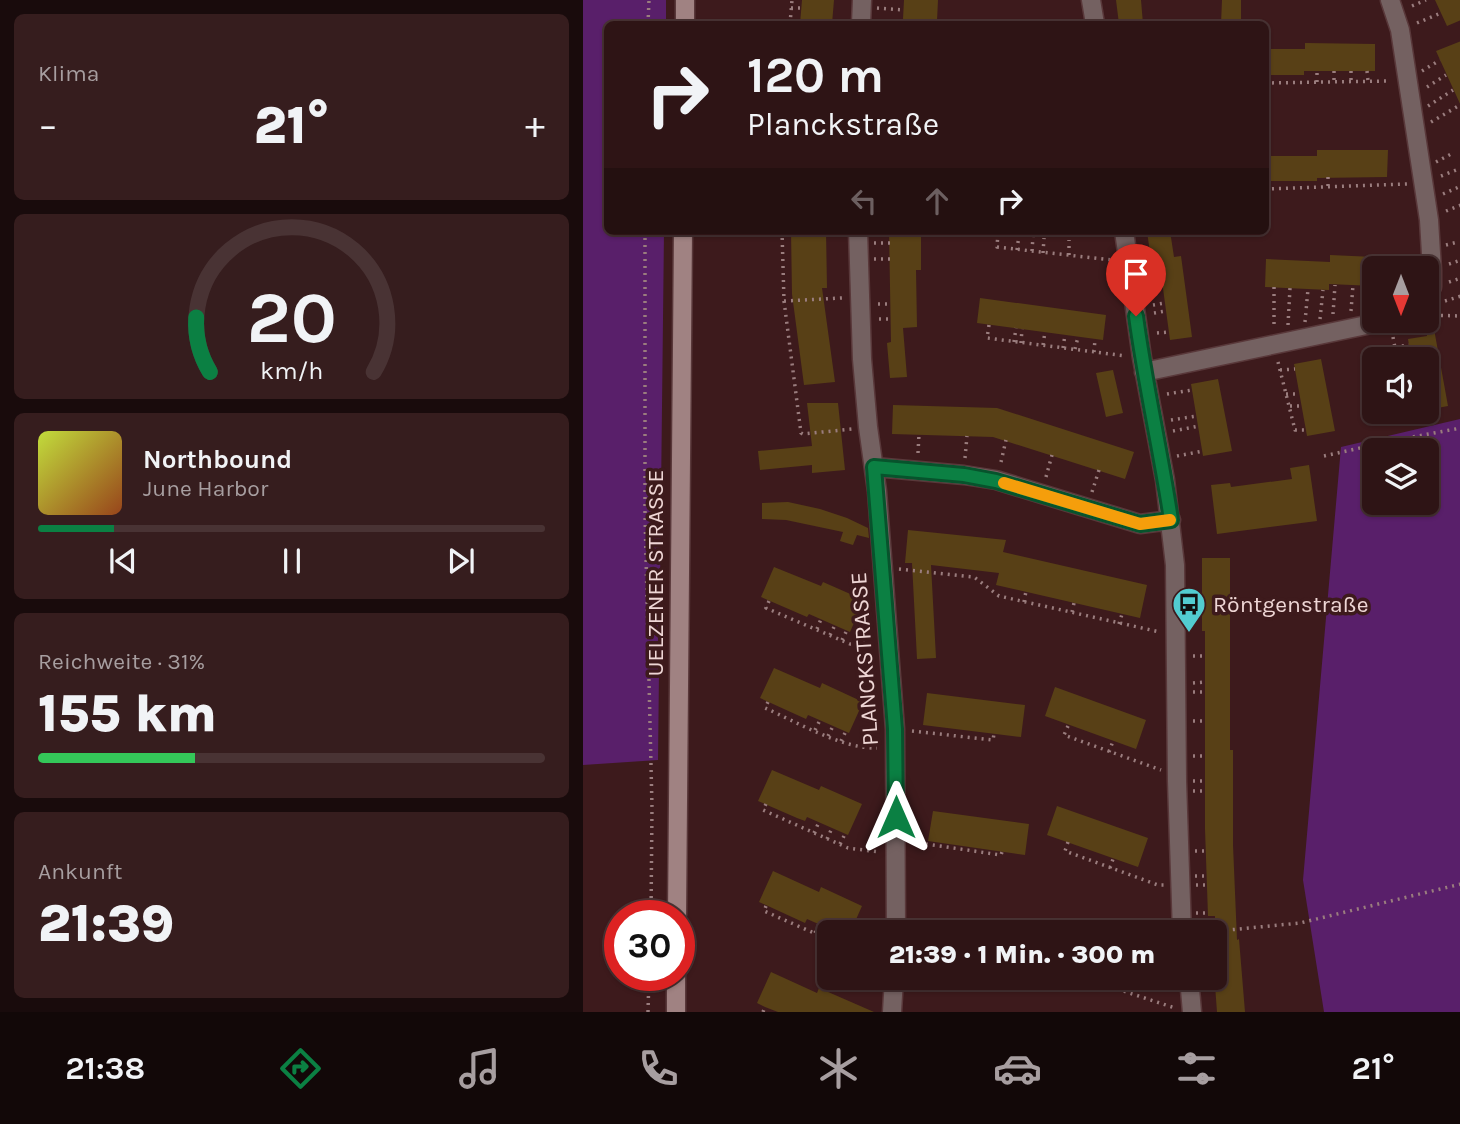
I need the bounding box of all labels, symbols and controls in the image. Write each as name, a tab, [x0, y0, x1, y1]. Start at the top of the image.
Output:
text: 120 m	[747, 47, 884, 104]
icon: right	[632, 49, 723, 140]
text: Klima	[38, 60, 99, 87]
text: 21°	[254, 95, 329, 156]
text: −	[38, 103, 58, 148]
text: +	[525, 103, 545, 148]
text: Planckstraße	[747, 106, 939, 143]
icon: left	[845, 182, 883, 220]
icon: ahead	[918, 182, 956, 220]
icon: right	[991, 182, 1029, 220]
pin	[1106, 244, 1166, 316]
icon: arrive	[1117, 255, 1155, 293]
north arrow	[1362, 256, 1439, 332]
map controls	[1362, 256, 1439, 515]
text: 20	[246, 276, 337, 361]
button: sound	[1362, 347, 1439, 424]
text: km/h	[260, 356, 323, 385]
button: layers	[1362, 438, 1439, 515]
text: Northbound	[143, 444, 292, 475]
street label: UELZENER STRASSE	[642, 470, 669, 676]
text: June Harbor	[143, 475, 268, 502]
icon: previous	[104, 542, 142, 580]
icon: pause	[273, 542, 311, 580]
icon: next	[442, 542, 480, 580]
street label: PLANCKSTRASSE	[845, 571, 884, 747]
bus stop icon: Röntgenstraße	[1170, 585, 1208, 634]
place label: Röntgenstraße	[1213, 591, 1369, 618]
text: Reichweite · 31%	[38, 648, 205, 675]
text: 155 km	[38, 683, 217, 744]
position arrow	[859, 780, 933, 854]
text: Ankunft	[38, 858, 122, 885]
text: 21:39	[38, 893, 174, 954]
speed limit sign: 30	[604, 900, 695, 991]
text: 21:39 · 1 Min. · 300 m	[889, 939, 1155, 970]
icon: directions	[276, 1044, 325, 1093]
icon: music	[455, 1044, 504, 1093]
icon: phone	[634, 1044, 683, 1093]
icon: climate	[814, 1044, 863, 1093]
icon: car	[993, 1044, 1042, 1093]
icon: filters	[1172, 1044, 1221, 1093]
text: 21:38	[65, 1050, 145, 1087]
text: 21°	[1352, 1050, 1395, 1087]

